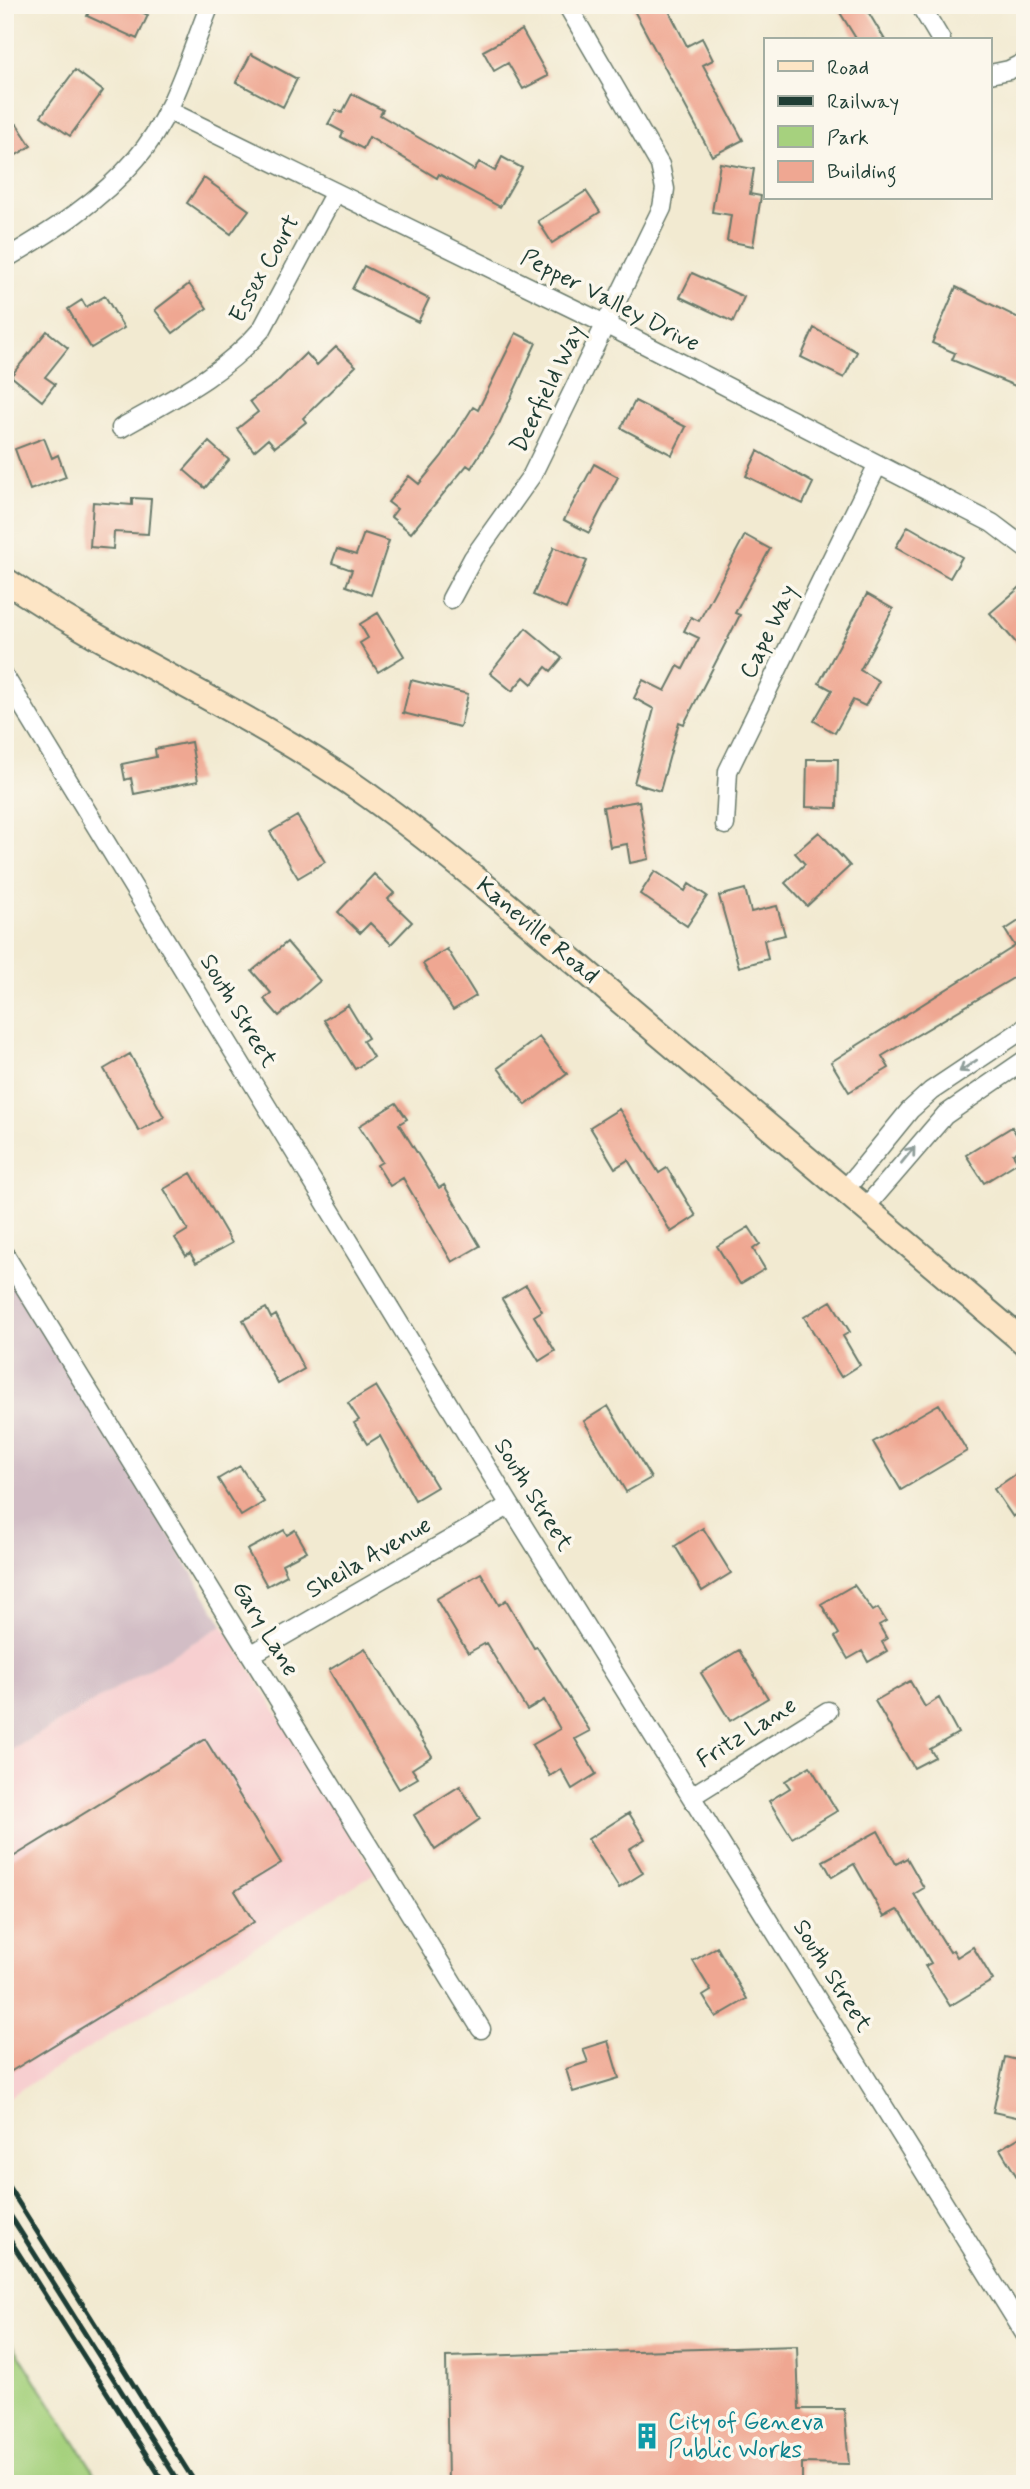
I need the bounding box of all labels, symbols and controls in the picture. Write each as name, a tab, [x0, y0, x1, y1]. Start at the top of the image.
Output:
legend	[764, 38, 992, 200]
text: Road	[827, 54, 869, 82]
text: Railway	[827, 88, 899, 116]
text: Park	[827, 124, 869, 152]
text: Building	[827, 158, 897, 188]
street label: Essex Court	[223, 210, 307, 328]
street label: Pepper Valley Drive	[515, 242, 705, 360]
street label: Deerfield Way	[504, 320, 592, 458]
street label: Cape Way	[733, 580, 805, 684]
street label: Kaneville Road	[469, 871, 605, 991]
street label: South Street	[192, 948, 284, 1074]
one-way arrow	[959, 1059, 978, 1073]
one-way arrow	[901, 1147, 916, 1165]
street label: South Street	[486, 1433, 580, 1557]
street label: Sheila Avenue	[301, 1510, 437, 1606]
street label: Gary Lane	[224, 1576, 306, 1682]
street label: Fritz Lane	[691, 1690, 803, 1776]
street label: South Street	[785, 1914, 879, 2038]
place label: City of Geneva Public Works	[668, 2407, 824, 2466]
building icon: City of Geneva Public Works	[632, 2421, 662, 2451]

